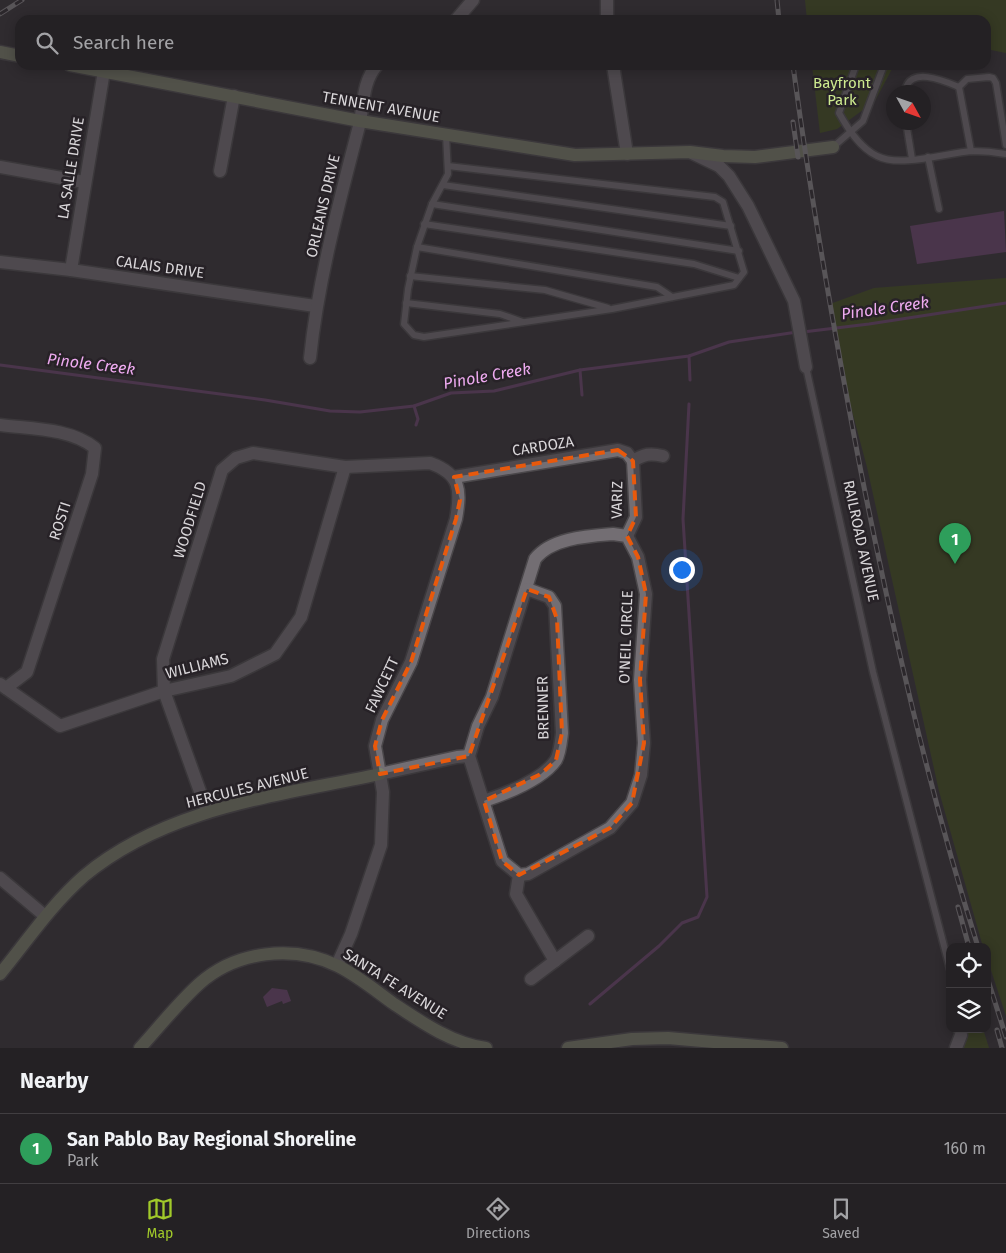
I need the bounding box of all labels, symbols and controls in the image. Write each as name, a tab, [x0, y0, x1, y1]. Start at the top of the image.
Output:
search box	[15, 15, 991, 70]
icon: search	[33, 29, 61, 57]
text: Search here	[73, 31, 174, 54]
park label: Bayfront Park	[813, 74, 871, 109]
north arrow	[886, 85, 931, 130]
street label: TENNENT AVENUE	[321, 88, 441, 126]
street label: LA SALLE DRIVE	[54, 116, 88, 220]
street label: ORLEANS DRIVE	[302, 153, 344, 259]
street label: CALAIS DRIVE	[115, 252, 205, 282]
water label: Pinole Creek	[840, 292, 930, 324]
water label: Pinole Creek	[46, 349, 136, 379]
water label: Pinole Creek	[442, 359, 533, 393]
street label: CARDOZA	[511, 432, 575, 460]
street label: WOODFIELD	[170, 479, 210, 561]
street label: RAILROAD AVENUE	[839, 479, 883, 603]
street label: VARIZ	[608, 481, 626, 519]
street label: ROSTI	[45, 500, 75, 542]
pin: 1	[939, 523, 971, 564]
your location	[669, 557, 695, 583]
street label: O'NEIL CIRCLE	[615, 590, 637, 684]
street label: WILLIAMS	[164, 649, 230, 683]
street label: FAWCETT	[361, 654, 403, 716]
street label: BRENNER	[533, 676, 553, 740]
street label: HERCULES AVENUE	[184, 764, 310, 812]
map controls	[946, 943, 991, 1033]
button: locate	[946, 943, 991, 988]
street label: SANTA FE AVENUE	[340, 945, 450, 1023]
button: layers	[946, 988, 991, 1033]
text: Nearby	[20, 1068, 88, 1094]
text: San Pablo Bay Regional Shoreline	[67, 1128, 356, 1151]
text: 1	[32, 1139, 40, 1158]
text: 160 m	[944, 1139, 986, 1158]
text: Park	[67, 1151, 99, 1170]
tab: Map	[146, 1195, 174, 1242]
tab: Directions	[466, 1195, 530, 1242]
tab: Saved	[822, 1195, 860, 1242]

